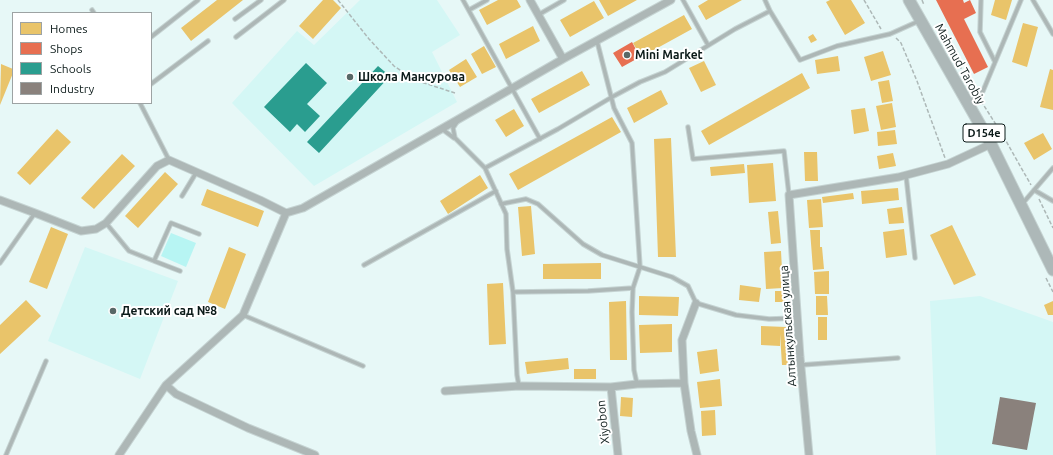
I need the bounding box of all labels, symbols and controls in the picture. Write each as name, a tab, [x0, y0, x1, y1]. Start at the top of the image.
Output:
legend	[12, 12, 152, 104]
street label: Mahmud Tarobiy	[932, 21, 988, 107]
text: Homes	[50, 22, 88, 35]
text: Shops	[50, 42, 82, 55]
place label: Mini Market	[635, 48, 703, 62]
marker: Mini Market	[622, 50, 632, 60]
text: Schools	[50, 62, 91, 75]
place label: Школа Мансурова	[358, 70, 465, 84]
marker: Школа Мансурова	[345, 72, 355, 82]
text: Industry	[50, 82, 94, 95]
road number: D154e	[963, 124, 1005, 142]
street label: Алтынкульская улица	[777, 265, 799, 387]
place label: Детский сад №8	[121, 304, 217, 318]
marker: Детский сад №8	[108, 306, 118, 316]
street label: Xiyobon	[594, 399, 612, 445]

